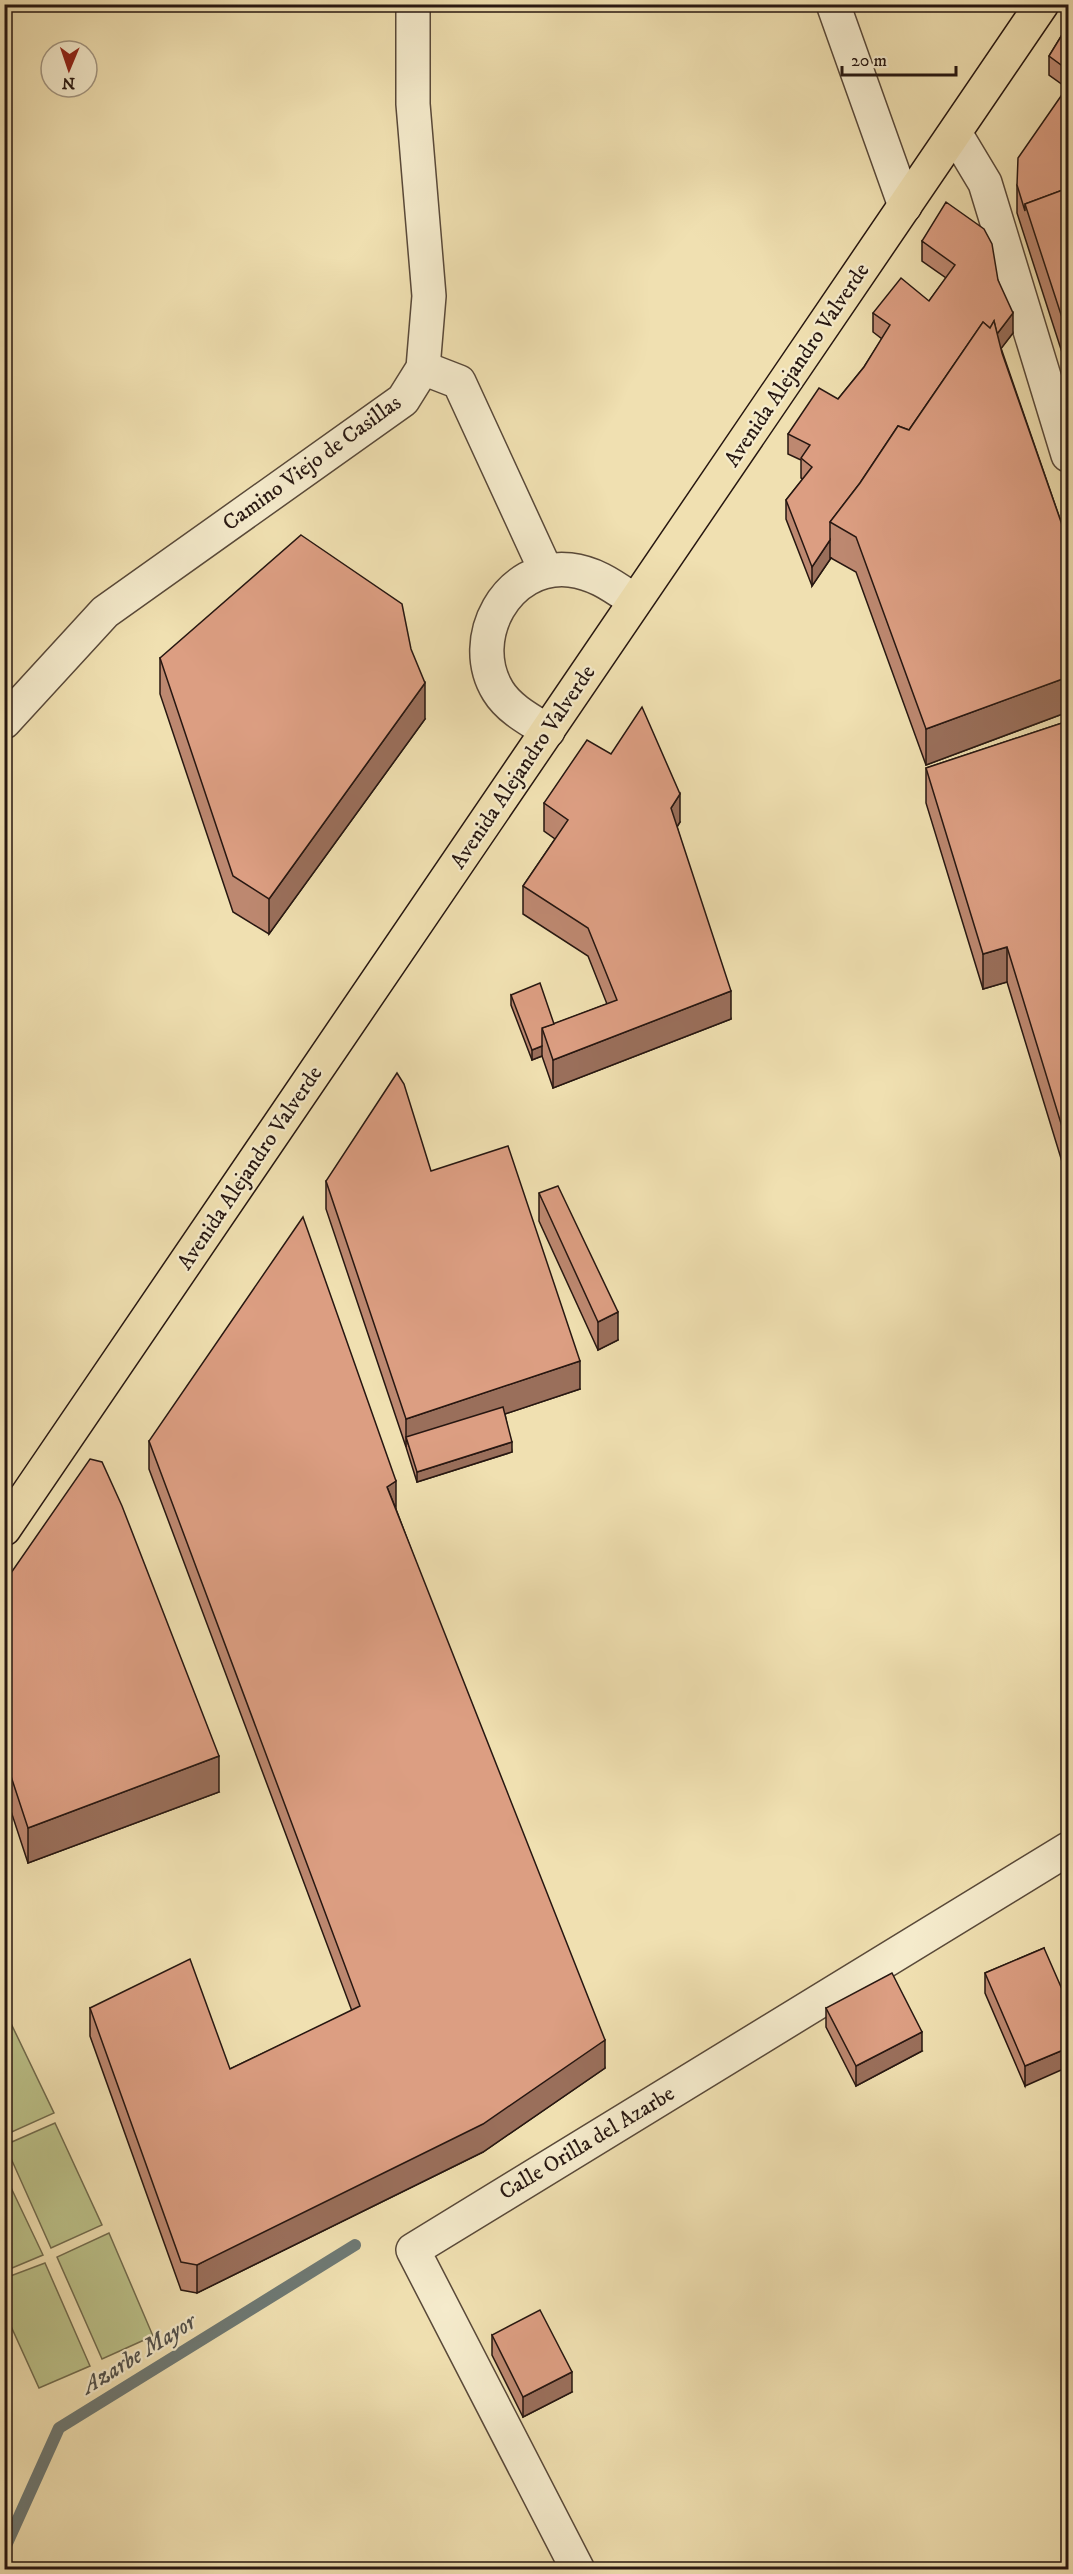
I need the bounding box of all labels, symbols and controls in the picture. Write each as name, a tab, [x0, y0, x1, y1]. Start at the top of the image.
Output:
north arrow	[39, 39, 99, 99]
scale bar	[842, 39, 956, 77]
text: 20 m	[851, 50, 887, 72]
text: N	[62, 73, 75, 93]
street label: Avenida Alejandro Valverde	[719, 258, 875, 472]
street label: Camino Viejo de Casillas	[218, 389, 406, 537]
street label: Avenida Alejandro Valverde	[445, 660, 601, 874]
street label: Avenida Alejandro Valverde	[172, 1061, 328, 1275]
street label: Calle Orilla del Azarbe	[495, 2080, 679, 2206]
water label: Azarbe Mayor	[74, 2306, 204, 2403]

